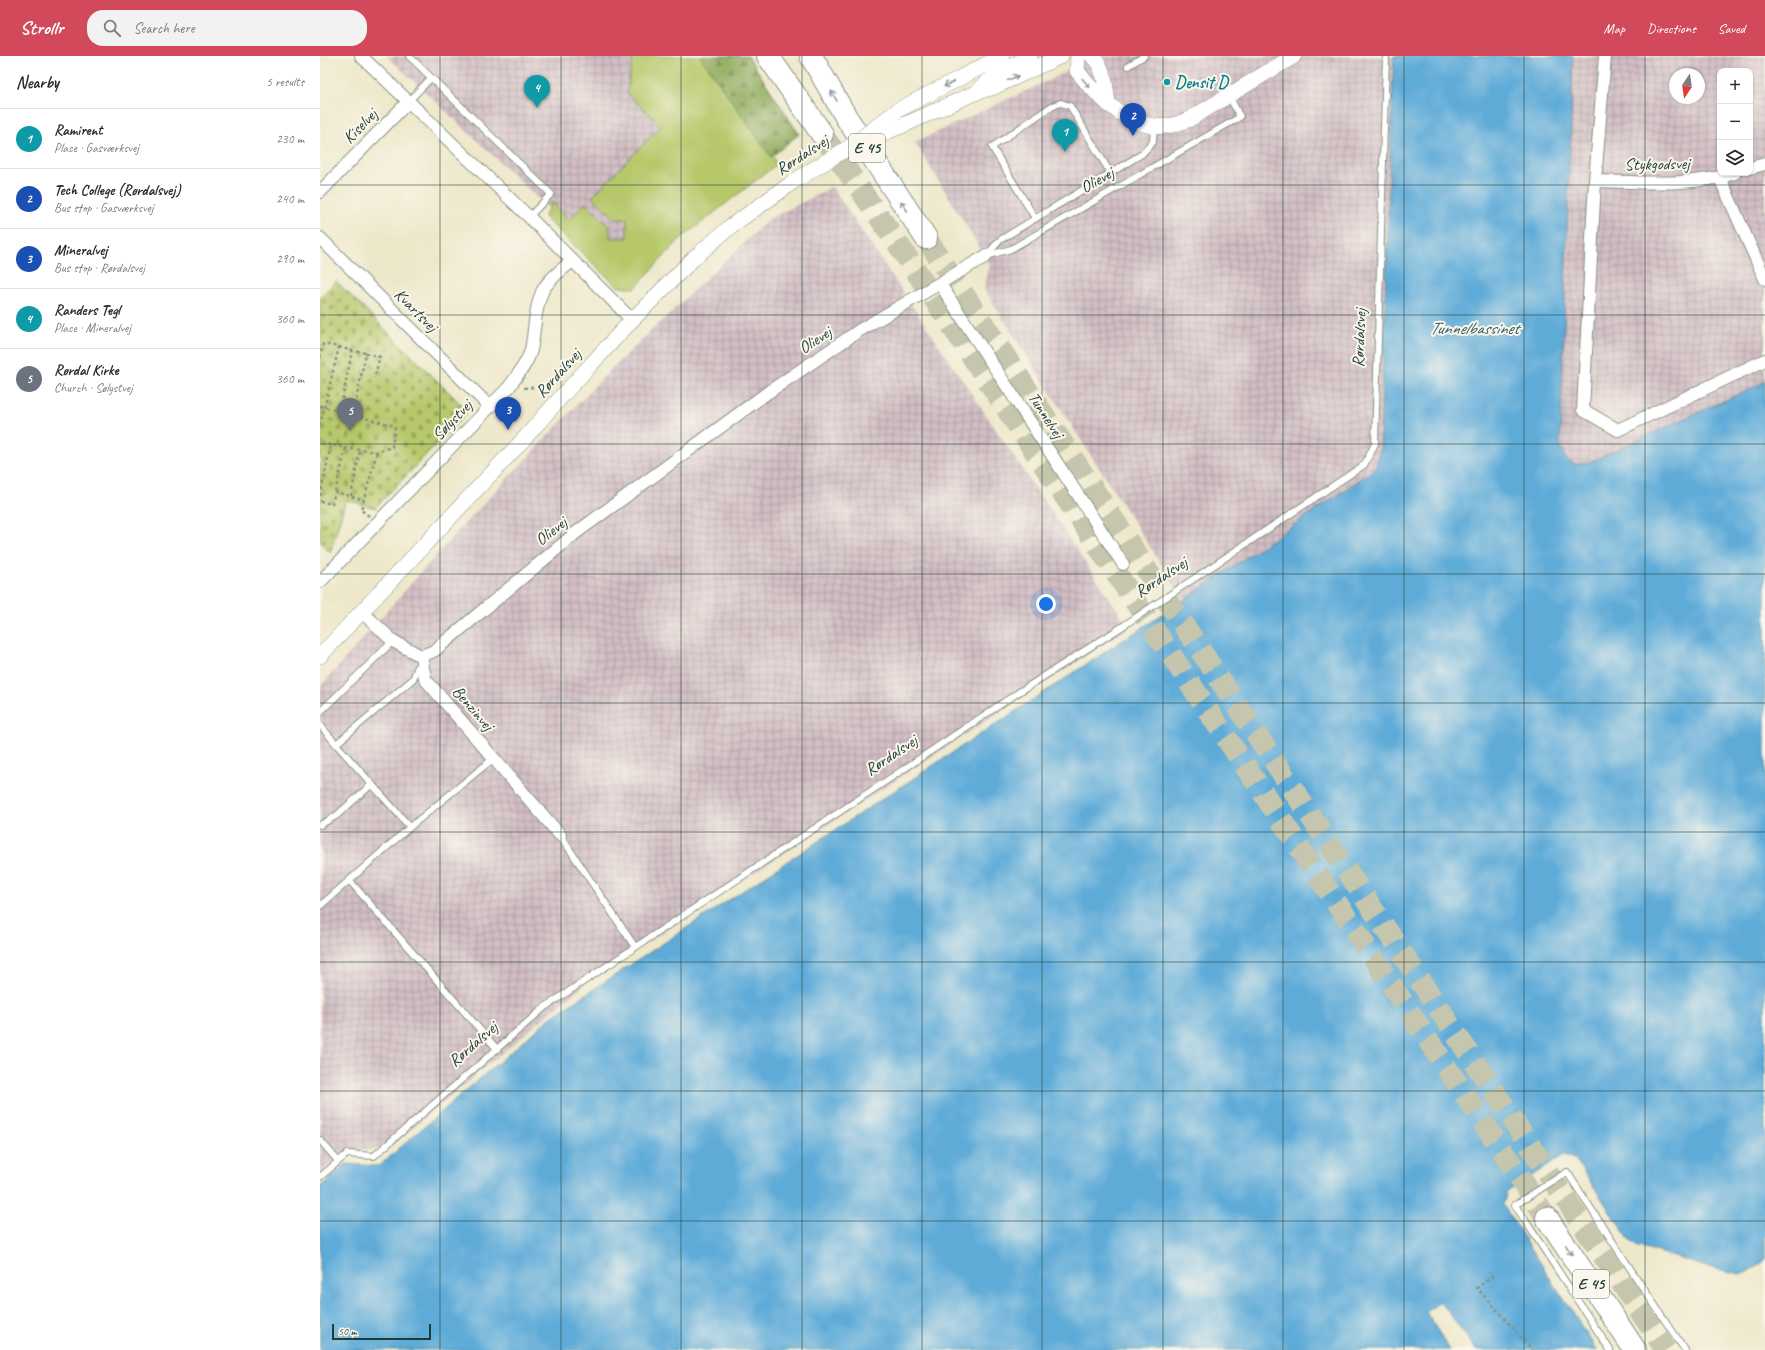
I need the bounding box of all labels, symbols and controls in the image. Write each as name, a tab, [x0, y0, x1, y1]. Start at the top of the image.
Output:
search box	[87, 10, 367, 46]
text: Strollr	[20, 16, 63, 40]
icon: search	[101, 17, 123, 39]
text: Search here	[133, 19, 195, 38]
text: Map	[1604, 20, 1625, 37]
text: Directions	[1647, 20, 1696, 37]
text: Saved	[1718, 20, 1745, 37]
north arrow	[1669, 68, 1705, 104]
map controls	[1717, 68, 1753, 176]
button: +	[1717, 68, 1753, 104]
text: Nearby	[16, 72, 59, 93]
place label: Densit D	[1175, 72, 1230, 93]
text: 5 results	[266, 74, 304, 90]
one-way arrow	[1007, 74, 1019, 82]
pin: 4	[524, 75, 550, 108]
one-way arrow	[1082, 77, 1091, 88]
marker: Densit D	[1162, 77, 1172, 87]
one-way arrow	[943, 81, 955, 88]
one-way arrow	[830, 90, 838, 102]
street label: Kiselvej	[338, 102, 383, 148]
pin: 2	[1120, 103, 1146, 136]
button: −	[1717, 104, 1753, 140]
pin: 1	[1052, 119, 1078, 152]
text: Ramirent	[54, 121, 102, 140]
street label: Rørdalsvej	[772, 129, 834, 180]
text: 1	[26, 131, 32, 147]
text: 230 m	[276, 131, 304, 147]
road number: E 45	[849, 134, 885, 162]
text: Place · Gasværksvej	[54, 140, 139, 156]
button: layers	[1717, 140, 1753, 176]
street label: Stykgodsvej	[1624, 153, 1692, 175]
street label: Olievej	[1077, 161, 1120, 198]
text: Tech College (Rørdalsvej)	[54, 181, 180, 200]
text: 2	[26, 191, 32, 207]
text: 240 m	[276, 191, 304, 207]
text: Bus stop · Gasværksvej	[54, 200, 153, 216]
one-way arrow	[900, 200, 908, 212]
text: Mineralvej	[54, 241, 107, 260]
text: 3	[26, 251, 32, 267]
text: 290 m	[276, 251, 304, 267]
text: Bus stop · Rørdalsvej	[54, 260, 145, 276]
street label: Kvartsvej	[390, 284, 444, 338]
text: Randers Tegl	[54, 301, 120, 320]
street label: Rørdalsvej	[1347, 306, 1371, 368]
text: 4	[26, 311, 32, 327]
text: 360 m	[276, 311, 304, 327]
water label: Tunnelbassinet	[1429, 317, 1523, 339]
text: Place · Mineralvej	[54, 320, 131, 336]
street label: Olievej	[795, 320, 837, 358]
street label: Rørdalsvej	[531, 342, 587, 402]
text: Rørdal Kirke	[54, 361, 118, 380]
text: 5	[26, 371, 32, 387]
text: 360 m	[276, 371, 304, 387]
text: Church · Sølystvej	[54, 380, 133, 396]
street label: Tunnelvej	[1023, 388, 1070, 444]
street label: Sølystvej	[427, 393, 478, 445]
pin: 3	[495, 397, 521, 430]
pin: 5	[337, 398, 363, 431]
street label: Olievej	[531, 510, 573, 550]
street label: Rørdalsvej	[1131, 550, 1193, 602]
your location	[1036, 594, 1056, 614]
street label: Benzinvej	[448, 681, 500, 737]
street label: Rørdalsvej	[861, 728, 923, 780]
street label: Rørdalsvej	[444, 1015, 504, 1071]
one-way arrow	[1565, 1245, 1573, 1256]
road number: E 45	[1573, 1270, 1609, 1298]
scale bar	[332, 1322, 431, 1341]
text: 50 m	[338, 1324, 357, 1338]

